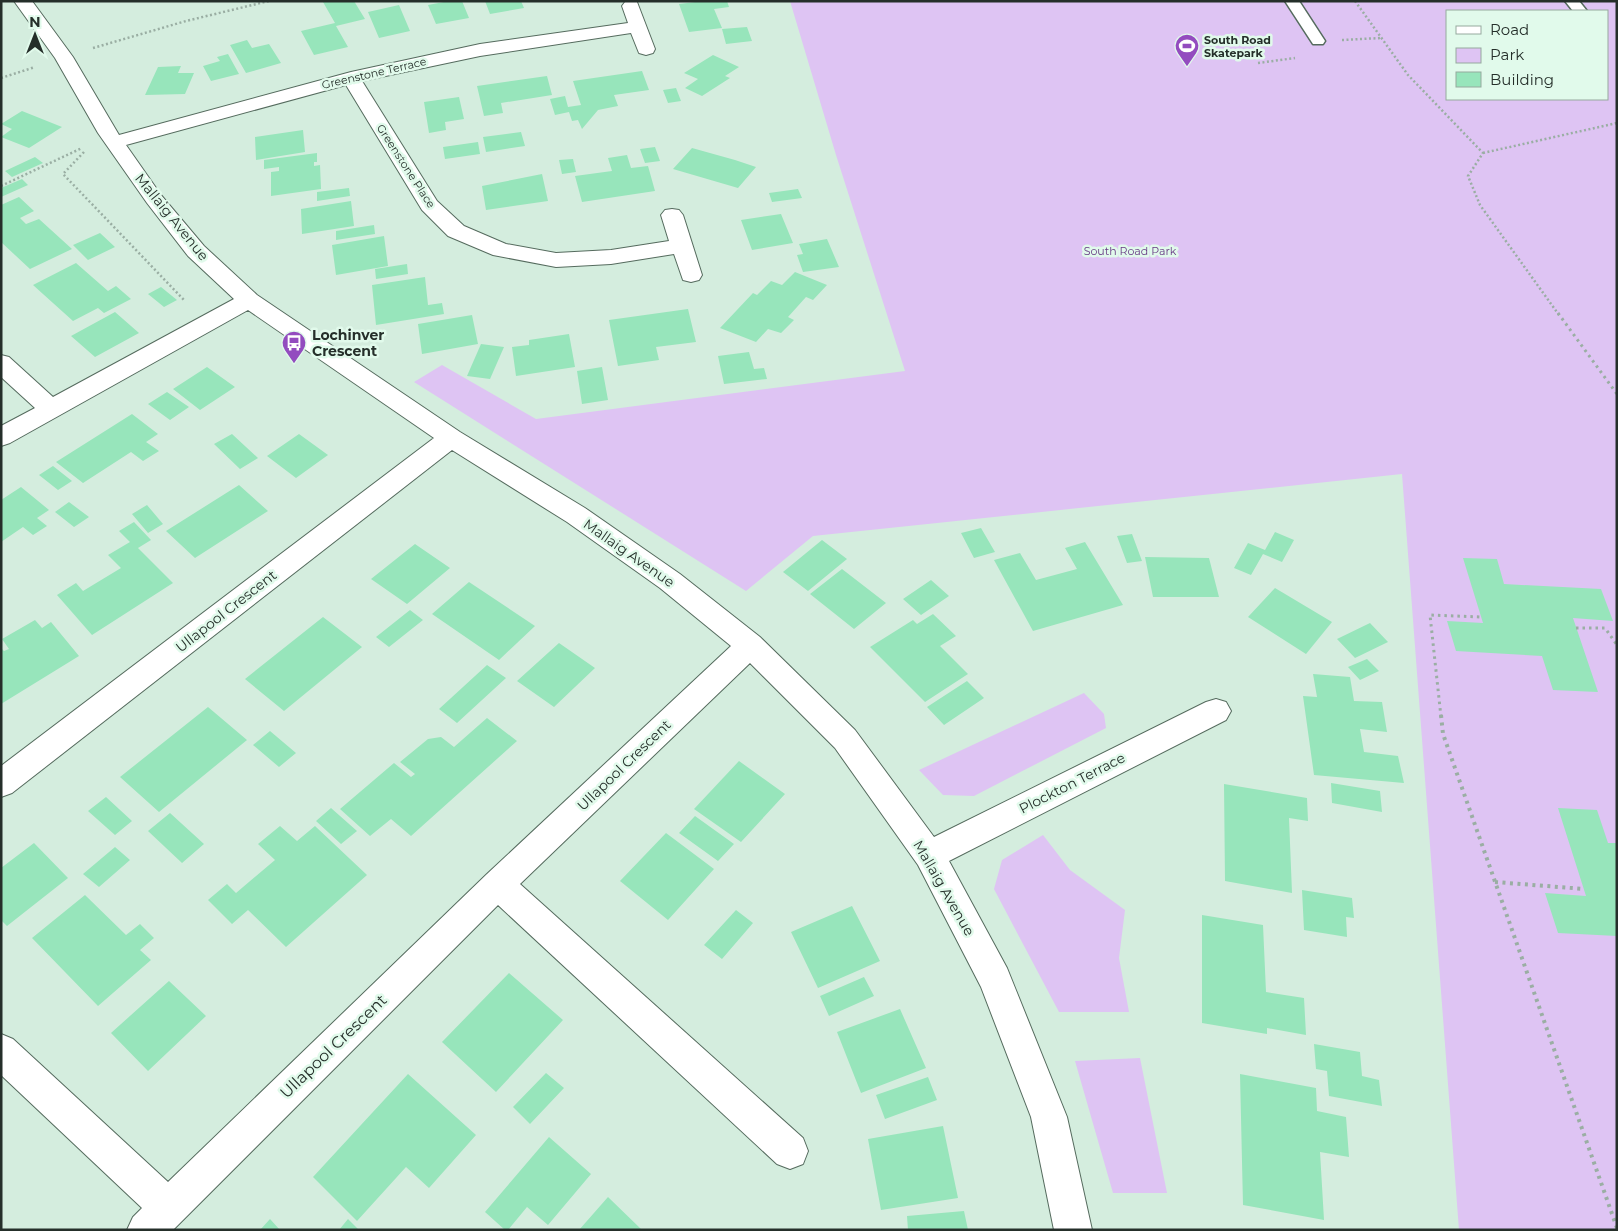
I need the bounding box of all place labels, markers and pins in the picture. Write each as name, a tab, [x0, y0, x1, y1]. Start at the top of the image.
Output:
sports icon: South Road Skatepark	[1174, 33, 1200, 67]
place label: South Road Skatepark	[1204, 33, 1271, 60]
place label: Lochinver Crescent	[312, 326, 384, 360]
bus stop icon: Lochinver Crescent	[281, 330, 307, 364]

